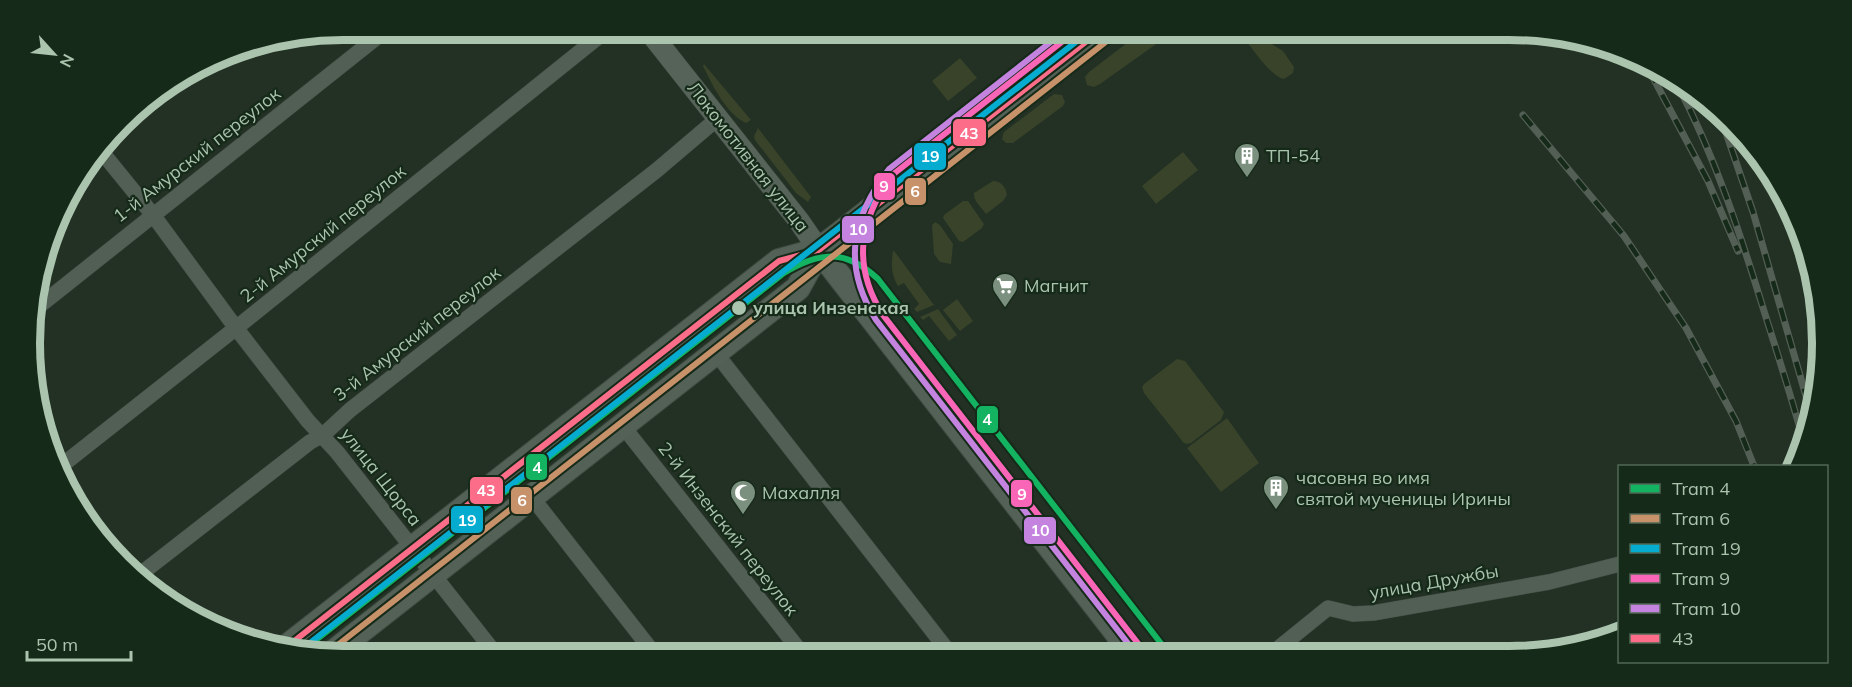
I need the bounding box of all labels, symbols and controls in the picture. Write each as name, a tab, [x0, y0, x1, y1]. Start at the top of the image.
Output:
north arrow	[24, 24, 84, 84]
text: N	[56, 51, 79, 71]
street label: Локомотивная улица	[683, 77, 814, 237]
street label: 1-й Амурский переулок	[108, 82, 285, 227]
line badge: 43	[952, 118, 987, 147]
text: 43	[959, 123, 979, 143]
building icon: ТП-54	[1232, 141, 1262, 179]
line badge: 19	[913, 142, 947, 171]
place label: ТП-54	[1266, 144, 1320, 167]
text: 19	[920, 146, 940, 166]
street label: 2-й Амурский переулок	[235, 160, 410, 307]
line badge: 9	[873, 172, 896, 201]
text: 9	[879, 176, 889, 196]
line badge: 6	[904, 177, 927, 206]
text: 6	[910, 181, 920, 201]
line badge: 10	[841, 215, 875, 244]
text: 10	[848, 219, 868, 239]
street label: 3-й Амурский переулок	[328, 261, 505, 406]
supermarket icon: Магнит	[990, 271, 1020, 309]
place label: Магнит	[1024, 274, 1089, 297]
place label: улица Инзенская	[753, 296, 909, 319]
marker: улица Инзенская	[730, 299, 748, 317]
line badge: 4	[976, 405, 999, 434]
text: 4	[982, 409, 992, 429]
street label: улица Щорса	[336, 423, 427, 531]
street label: 2-й Инзенский переулок	[653, 437, 804, 620]
line badge: 4	[525, 453, 548, 481]
text: 4	[532, 457, 542, 477]
legend	[1618, 465, 1828, 663]
place label: часовня во имя святой мученицы Ирины	[1296, 466, 1511, 510]
building icon: часовня во имя святой мученицы Ирины	[1261, 473, 1291, 511]
line badge: 43	[469, 476, 504, 505]
text: Tram 4	[1672, 477, 1730, 500]
mosque icon: Махалля	[728, 478, 758, 516]
line badge: 9	[1010, 479, 1033, 508]
text: 43	[476, 480, 496, 500]
place label: Махалля	[762, 481, 840, 504]
text: 9	[1017, 484, 1027, 504]
line badge: 6	[510, 486, 533, 515]
text: 6	[517, 490, 527, 510]
line badge: 19	[450, 505, 484, 534]
text: Tram 6	[1672, 507, 1730, 530]
text: 19	[457, 510, 477, 530]
line badge: 10	[1023, 516, 1057, 545]
text: 10	[1030, 520, 1050, 540]
text: Tram 19	[1672, 537, 1741, 560]
street label: улица Дружбы	[1368, 559, 1500, 604]
text: Tram 9	[1672, 567, 1730, 590]
text: Tram 10	[1672, 597, 1741, 620]
scale bar	[27, 624, 130, 662]
text: 43	[1672, 627, 1694, 650]
text: 50 m	[36, 633, 78, 656]

